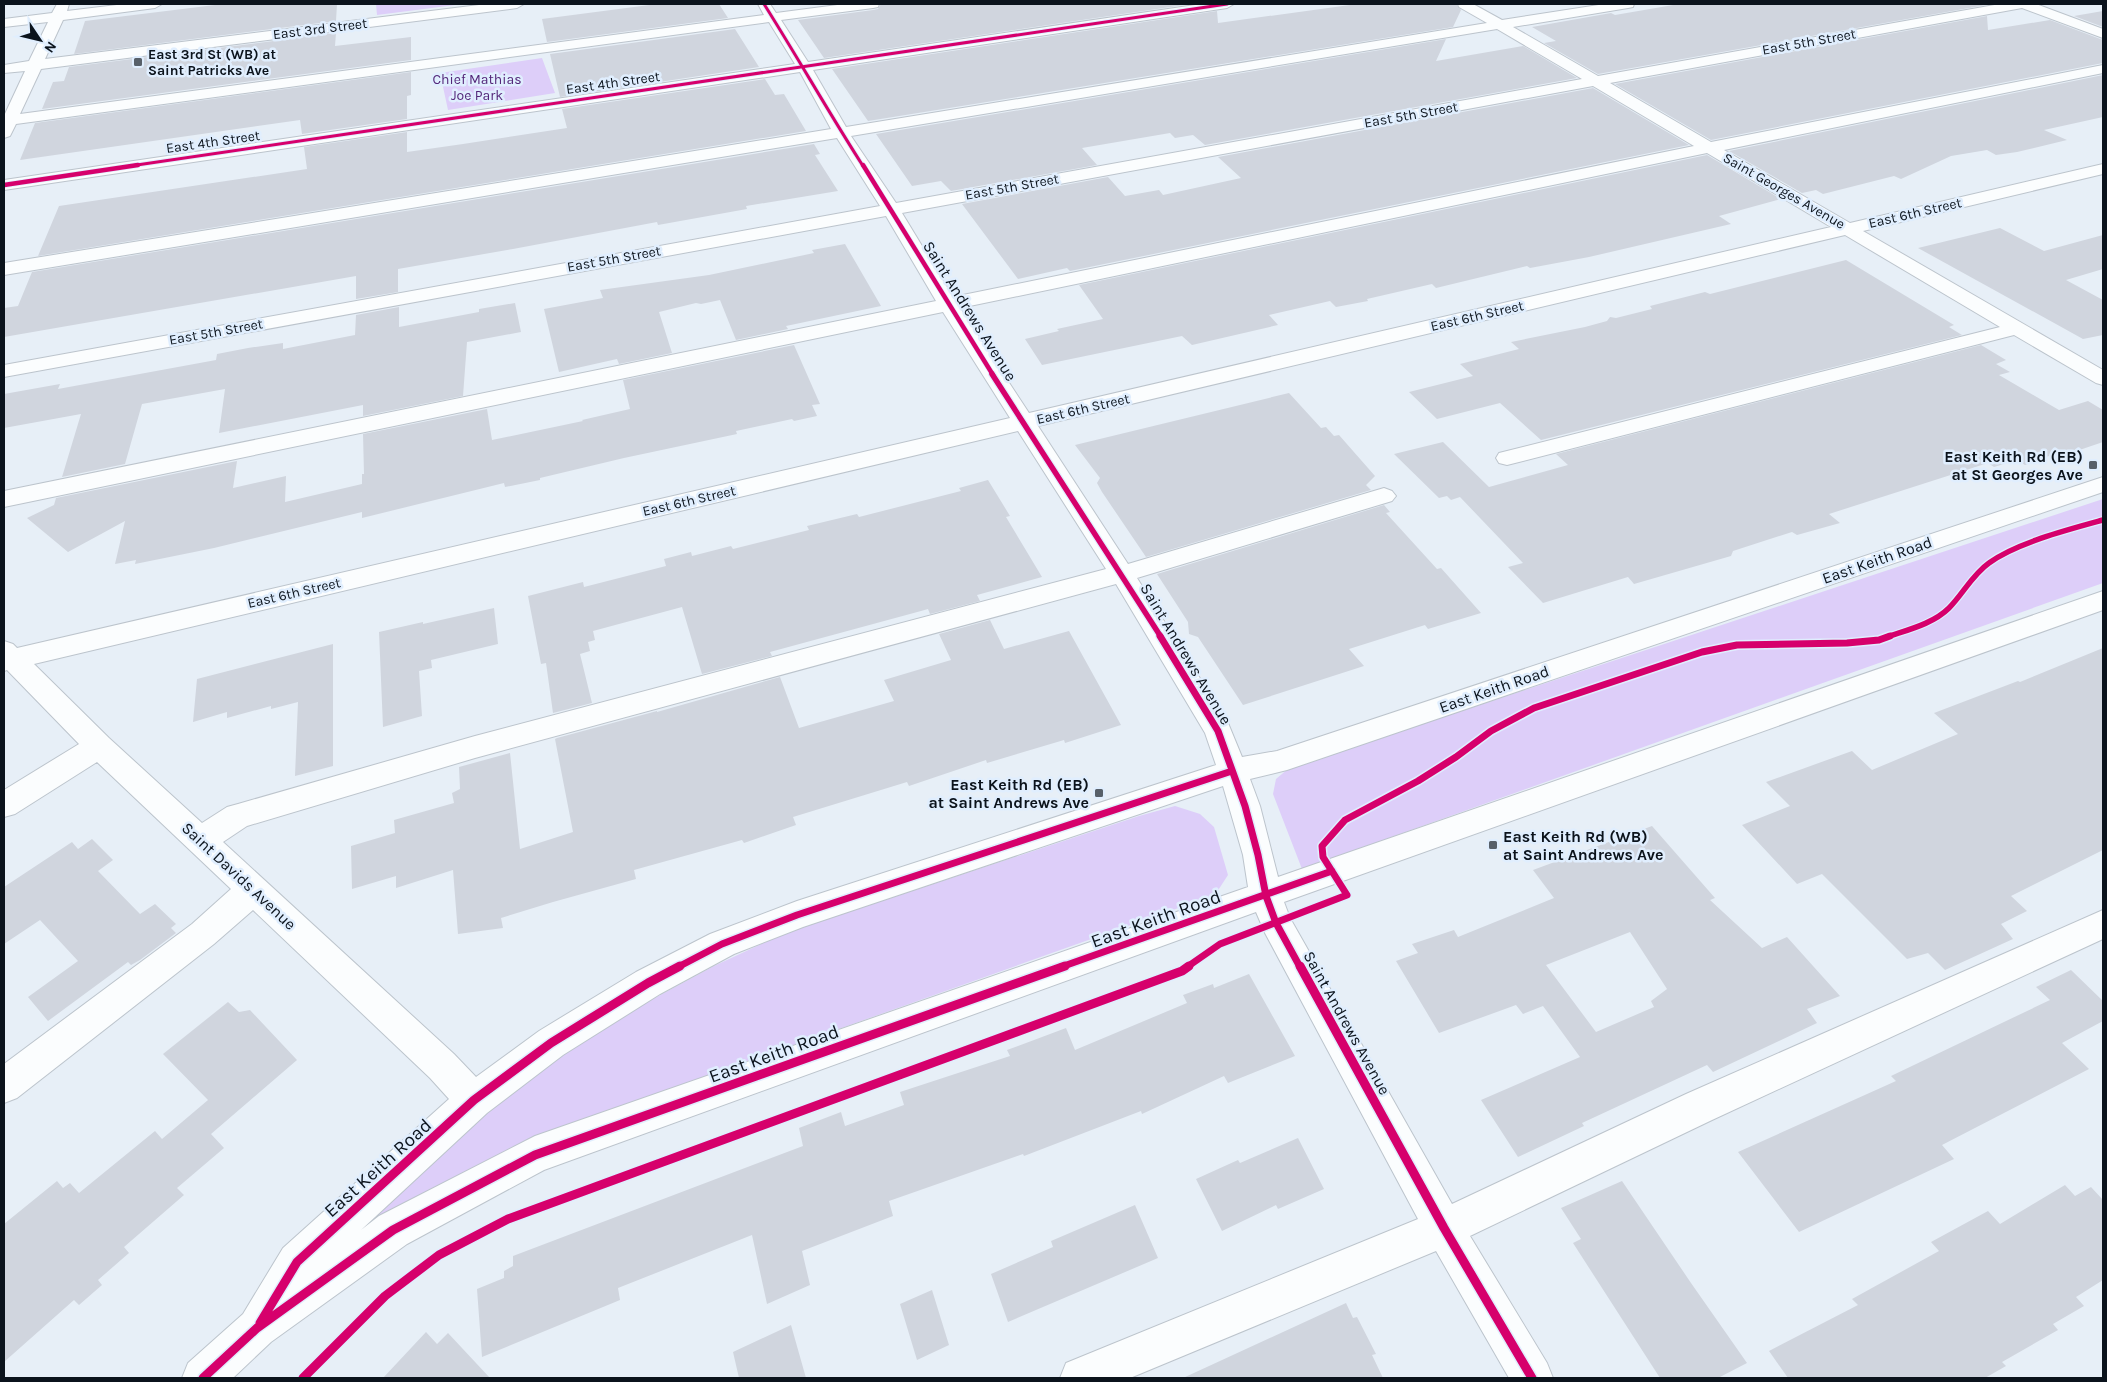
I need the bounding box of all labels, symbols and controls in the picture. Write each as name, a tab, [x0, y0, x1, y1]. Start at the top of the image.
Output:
north arrow	[15, 15, 65, 65]
street label: East 3rd Street	[272, 15, 368, 43]
street label: East 5th Street	[1761, 25, 1857, 59]
text: N	[40, 38, 60, 56]
place label: East 3rd St (WB) at Saint Patricks Ave	[148, 46, 276, 79]
marker: East 3rd St (WB) at Saint Patricks Ave	[132, 56, 144, 68]
street label: East 4th Street	[565, 68, 661, 98]
park label: Chief Mathias Joe Park	[432, 71, 522, 104]
street label: East 5th Street	[1363, 98, 1459, 132]
street label: East 4th Street	[165, 127, 261, 157]
street label: Saint Georges Avenue	[1720, 149, 1848, 233]
street label: East 5th Street	[964, 170, 1060, 204]
street label: East 6th Street	[1867, 194, 1963, 232]
street label: Saint Andrews Avenue	[919, 237, 1021, 385]
street label: East 5th Street	[566, 242, 662, 276]
street label: East 6th Street	[1429, 297, 1525, 335]
street label: East 5th Street	[168, 315, 264, 349]
street label: East 6th Street	[1035, 390, 1131, 428]
place label: East Keith Rd (EB) at St Georges Ave	[1944, 447, 2083, 484]
marker: East Keith Rd (EB) at St Georges Ave	[2087, 459, 2099, 471]
street label: East 6th Street	[641, 482, 737, 520]
street label: East Keith Road	[1820, 532, 1934, 588]
street label: East 6th Street	[246, 574, 342, 612]
street label: Saint Andrews Avenue	[1136, 580, 1236, 728]
street label: East Keith Road	[1437, 661, 1551, 717]
place label: East Keith Rd (EB) at Saint Andrews Ave	[928, 775, 1089, 812]
marker: East Keith Rd (EB) at Saint Andrews Ave	[1093, 787, 1105, 799]
street label: Saint Davids Avenue	[178, 818, 300, 934]
place label: East Keith Rd (WB) at Saint Andrews Ave	[1503, 827, 1664, 864]
marker: East Keith Rd (WB) at Saint Andrews Ave	[1487, 839, 1499, 851]
street label: East Keith Road	[1088, 885, 1224, 953]
street label: Saint Andrews Avenue	[1300, 948, 1394, 1098]
street label: East Keith Road	[706, 1020, 842, 1088]
street label: East Keith Road	[320, 1114, 436, 1222]

